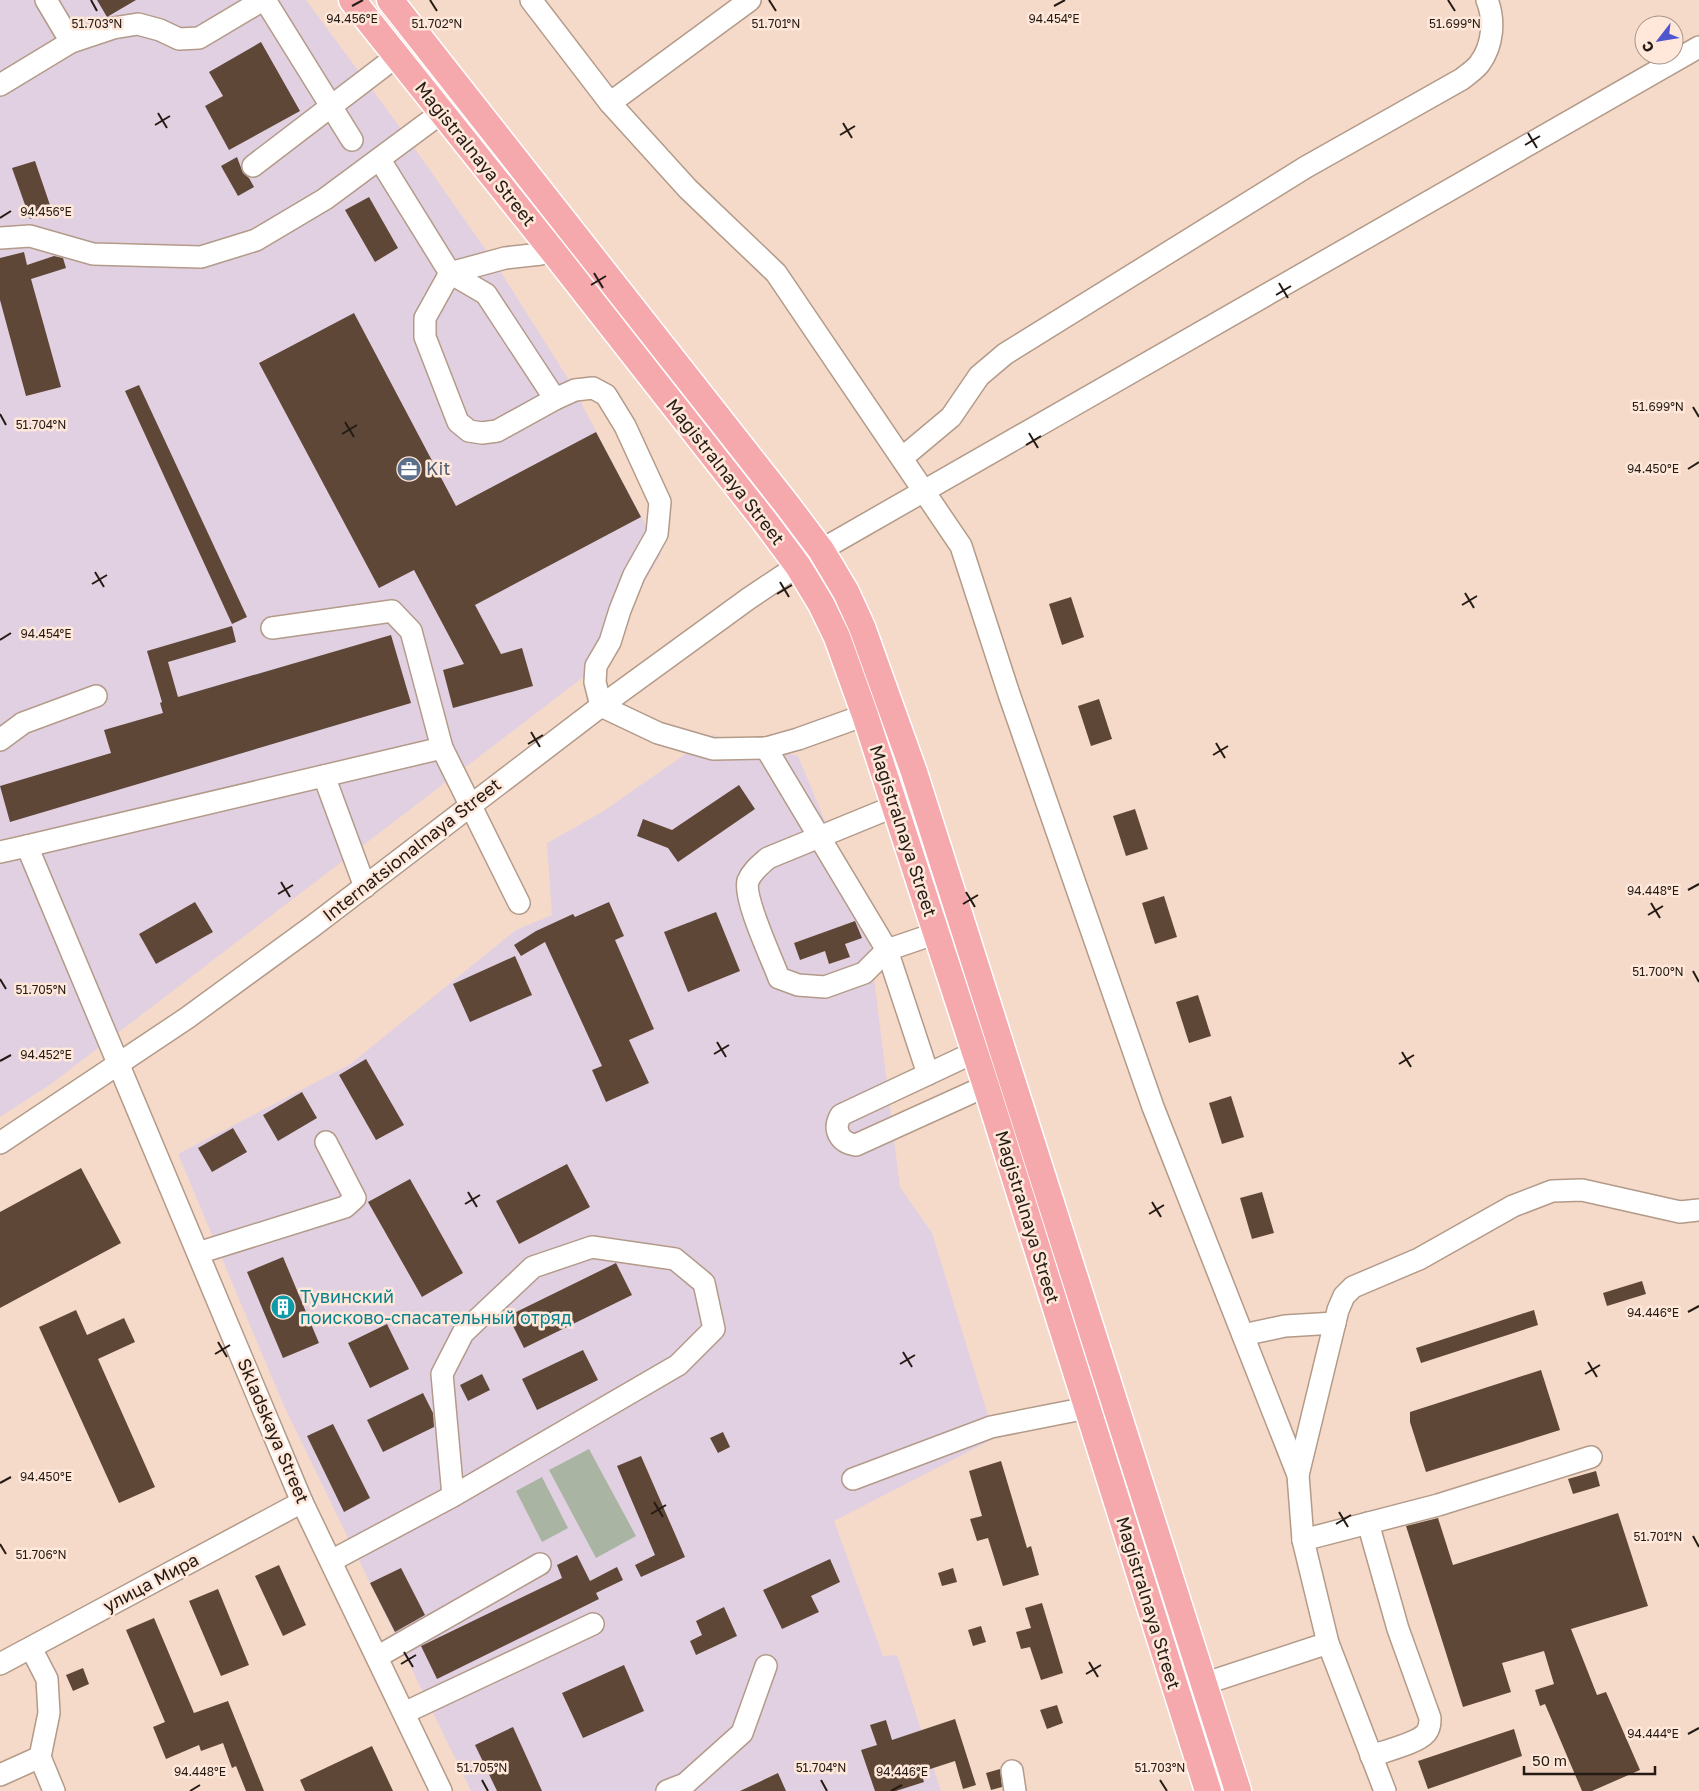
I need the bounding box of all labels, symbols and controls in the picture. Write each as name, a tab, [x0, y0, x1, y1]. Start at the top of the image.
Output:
text: 94.456°E	[326, 11, 378, 26]
text: 94.454°E	[1028, 11, 1080, 26]
north arrow	[1634, 15, 1684, 65]
text: 51.703°N	[71, 16, 123, 31]
text: 51.702°N	[412, 16, 462, 31]
text: 51.701°N	[752, 16, 800, 31]
text: 51.699°N	[1429, 16, 1481, 31]
text: С	[1638, 38, 1657, 56]
street label: Magistralnaya Street	[411, 77, 541, 230]
text: 94.456°E	[20, 204, 72, 219]
street label: Magistralnaya Street	[662, 394, 790, 549]
text: 51.699°N	[1632, 399, 1684, 414]
text: 51.704°N	[16, 417, 66, 432]
office icon: Kit	[396, 456, 422, 482]
place label: Kit	[426, 457, 450, 479]
text: 94.450°E	[1627, 461, 1679, 476]
text: 94.454°E	[20, 626, 72, 641]
street label: Magistralnaya Street	[866, 742, 942, 919]
street label: Internatsionalnaya Street	[318, 773, 505, 926]
text: 94.448°E	[1627, 883, 1679, 898]
text: 51.700°N	[1632, 964, 1684, 979]
text: 51.705°N	[16, 982, 66, 997]
text: 94.452°E	[20, 1047, 72, 1062]
street label: Magistralnaya Street	[991, 1128, 1065, 1306]
place label: Тувинский поисково-спасательный отряд	[300, 1285, 572, 1328]
building icon: Тувинский поисково-спасательный отряд	[270, 1294, 296, 1320]
text: 94.446°E	[1627, 1305, 1679, 1320]
street label: Skladskaya Street	[233, 1355, 314, 1506]
text: 94.450°E	[20, 1469, 72, 1484]
street label: Magistralnaya Street	[1112, 1514, 1186, 1692]
text: 51.701°N	[1634, 1529, 1682, 1544]
text: 51.706°N	[15, 1547, 67, 1562]
street label: улица Мира	[99, 1548, 202, 1616]
text: 94.444°E	[1627, 1726, 1679, 1741]
scale bar	[1524, 1744, 1655, 1776]
text: 50 m	[1532, 1751, 1567, 1769]
text: 51.705°N	[457, 1760, 507, 1775]
text: 51.704°N	[796, 1760, 846, 1775]
text: 51.703°N	[1134, 1760, 1186, 1775]
text: 94.448°E	[174, 1764, 226, 1779]
text: 94.446°E	[876, 1764, 928, 1779]

